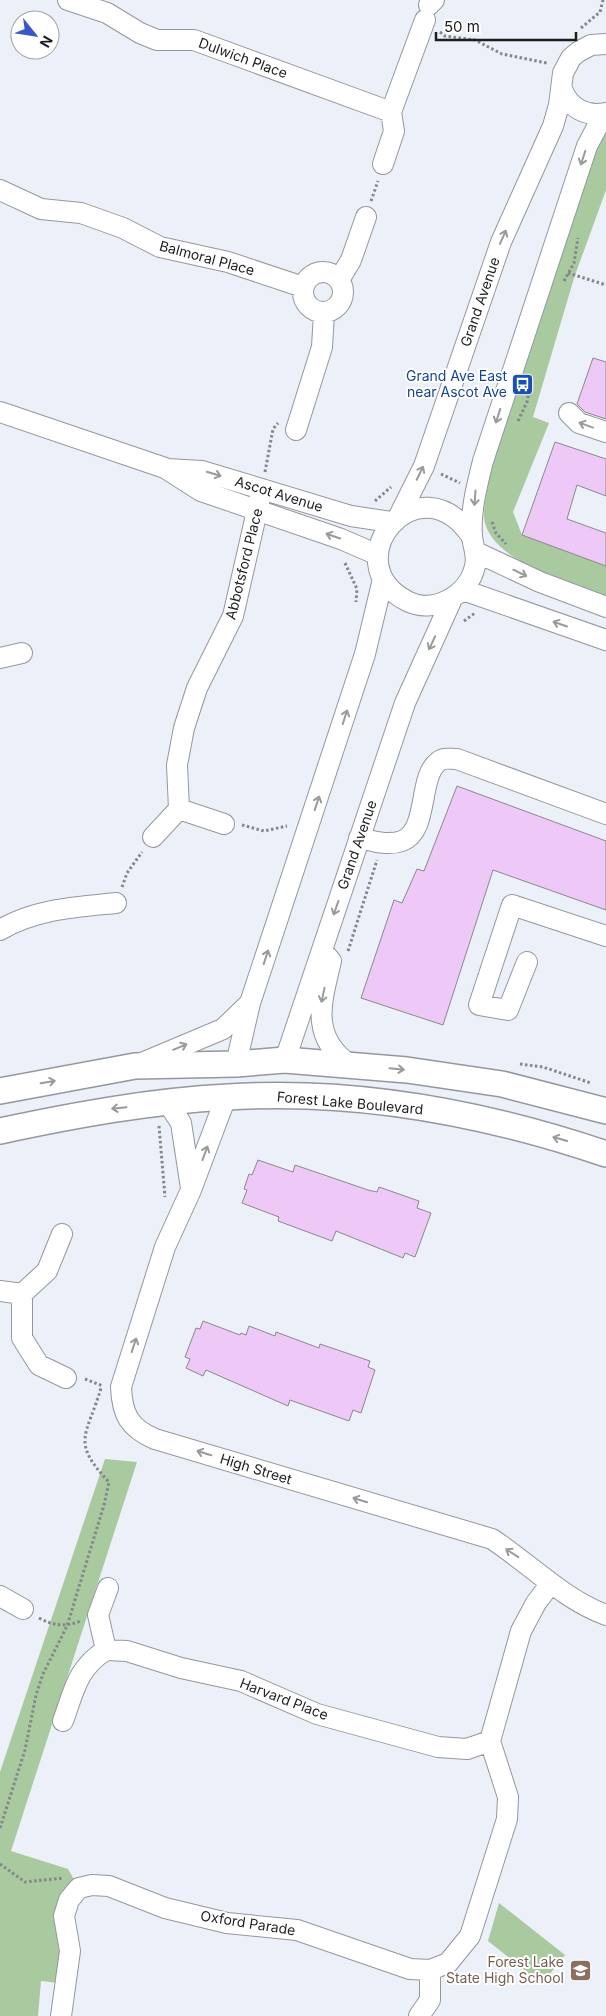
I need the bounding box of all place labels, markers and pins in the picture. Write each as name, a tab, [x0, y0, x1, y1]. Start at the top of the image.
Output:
place label: Grand Ave East near Ascot Ave	[406, 367, 507, 400]
bus stop icon: Grand Ave East near Ascot Ave	[511, 372, 535, 396]
place label: Forest Lake State High School	[446, 1953, 564, 1986]
school or university icon: Forest Lake State High School	[568, 1958, 592, 1982]

